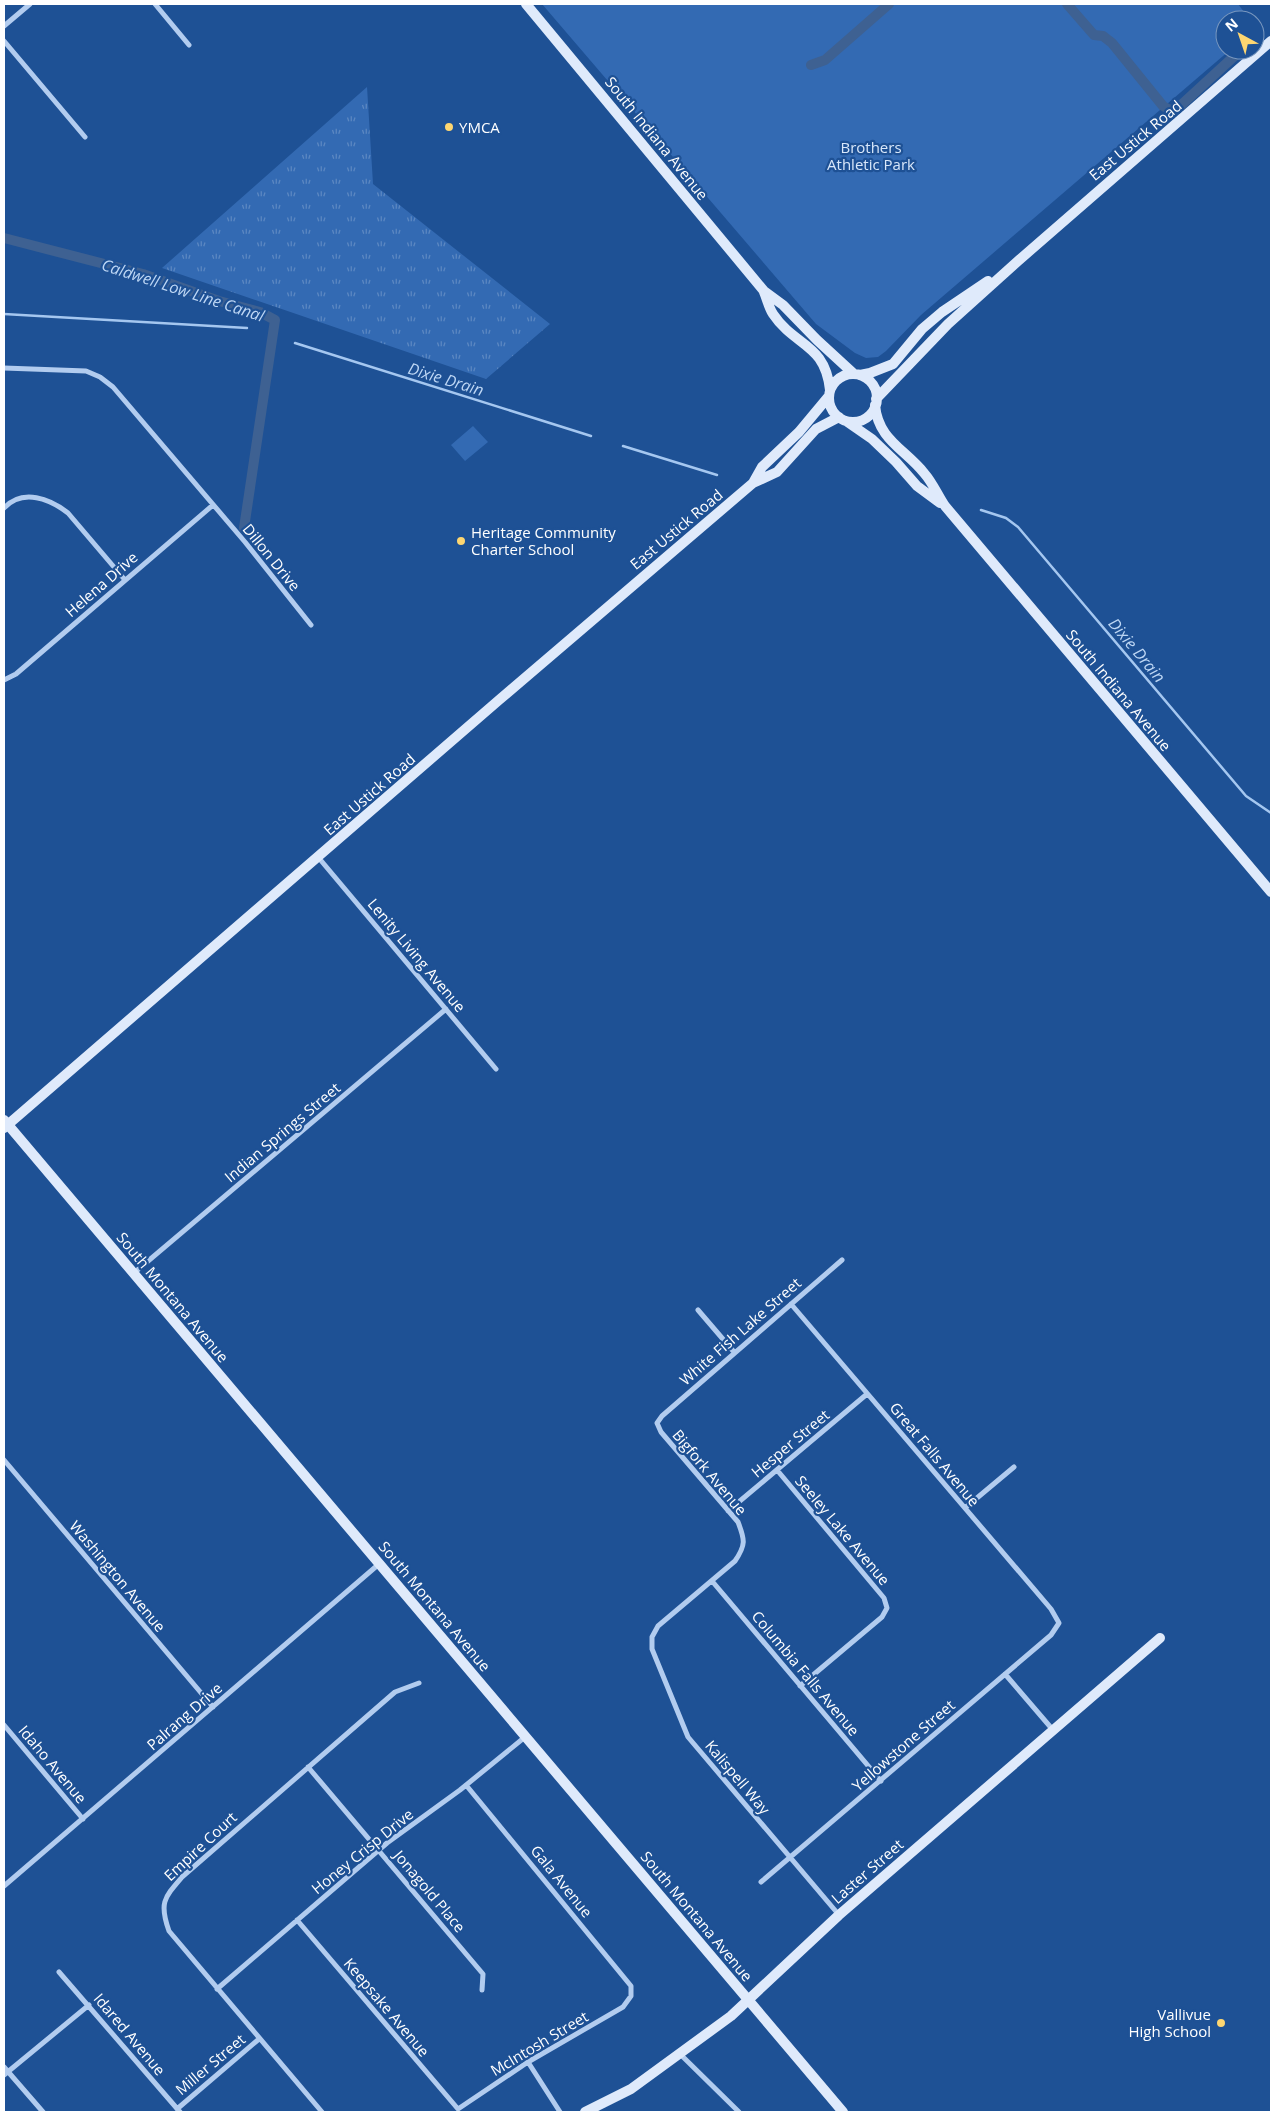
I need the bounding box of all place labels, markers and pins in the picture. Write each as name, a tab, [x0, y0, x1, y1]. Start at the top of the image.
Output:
place label: YMCA	[459, 117, 500, 137]
marker: YMCA	[443, 121, 455, 133]
place label: Heritage Community Charter School	[471, 522, 616, 559]
marker: Heritage Community Charter School	[455, 535, 467, 547]
place label: Vallivue High School	[1128, 2004, 1211, 2041]
marker: Vallivue High School	[1215, 2017, 1227, 2029]

